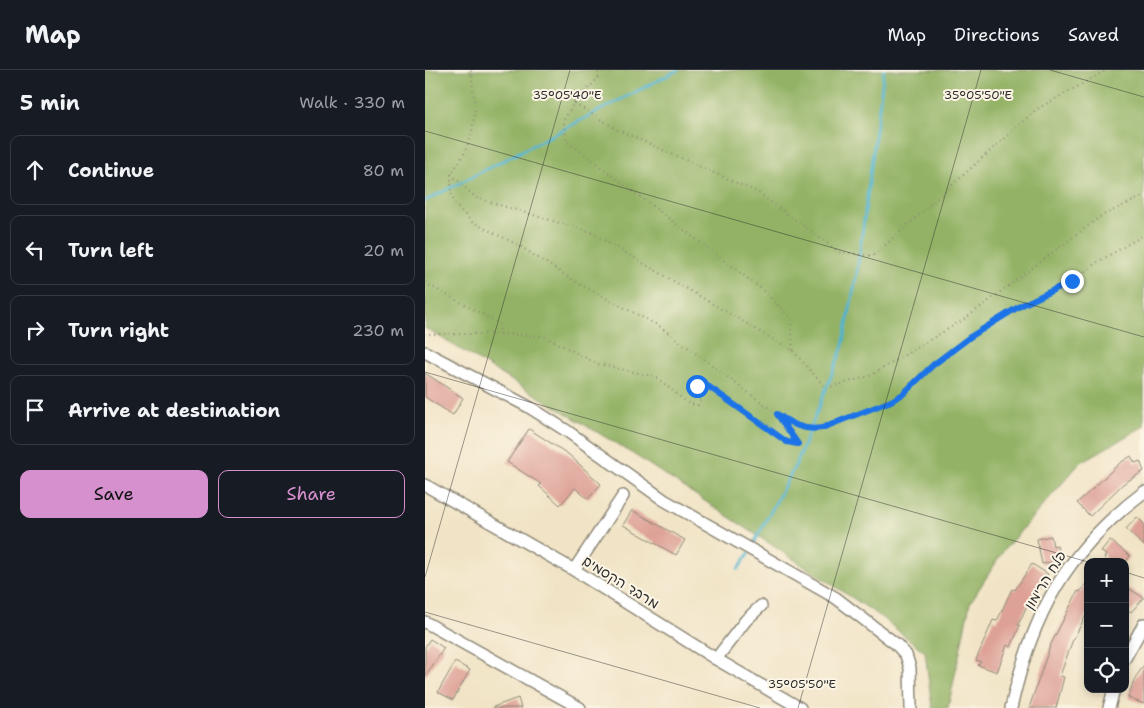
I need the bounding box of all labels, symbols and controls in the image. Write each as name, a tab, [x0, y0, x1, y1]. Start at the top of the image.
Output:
text: Map	[25, 19, 81, 51]
text: Map	[888, 23, 926, 47]
text: Directions	[954, 23, 1040, 47]
text: Saved	[1068, 23, 1119, 47]
text: 35°05'40"E	[533, 87, 601, 103]
text: 35°05'50"E	[944, 87, 1012, 103]
text: 5 min	[20, 89, 80, 117]
text: Walk · 330 m	[299, 92, 405, 113]
icon: ahead	[21, 156, 49, 184]
text: Continue	[68, 158, 154, 183]
text: 80 m	[363, 160, 404, 181]
icon: left	[21, 236, 49, 264]
text: Turn left	[68, 238, 154, 263]
text: 20 m	[363, 240, 404, 261]
route end	[1061, 270, 1084, 293]
icon: right	[21, 316, 49, 344]
text: Turn right	[68, 318, 169, 343]
text: 230 m	[352, 320, 404, 341]
route start	[686, 375, 709, 398]
icon: arrive	[21, 396, 49, 424]
text: Arrive at destination	[68, 398, 280, 423]
button: Save	[20, 470, 208, 518]
button: Share	[218, 470, 405, 518]
street label: פלח הרימון	[1020, 547, 1070, 613]
street label: מרבד הקסמים	[579, 551, 663, 613]
map controls	[1084, 558, 1129, 693]
button: +	[1084, 558, 1129, 603]
button: −	[1084, 603, 1129, 648]
button: locate	[1084, 648, 1129, 693]
text: 35°05'50"E	[768, 676, 836, 692]

